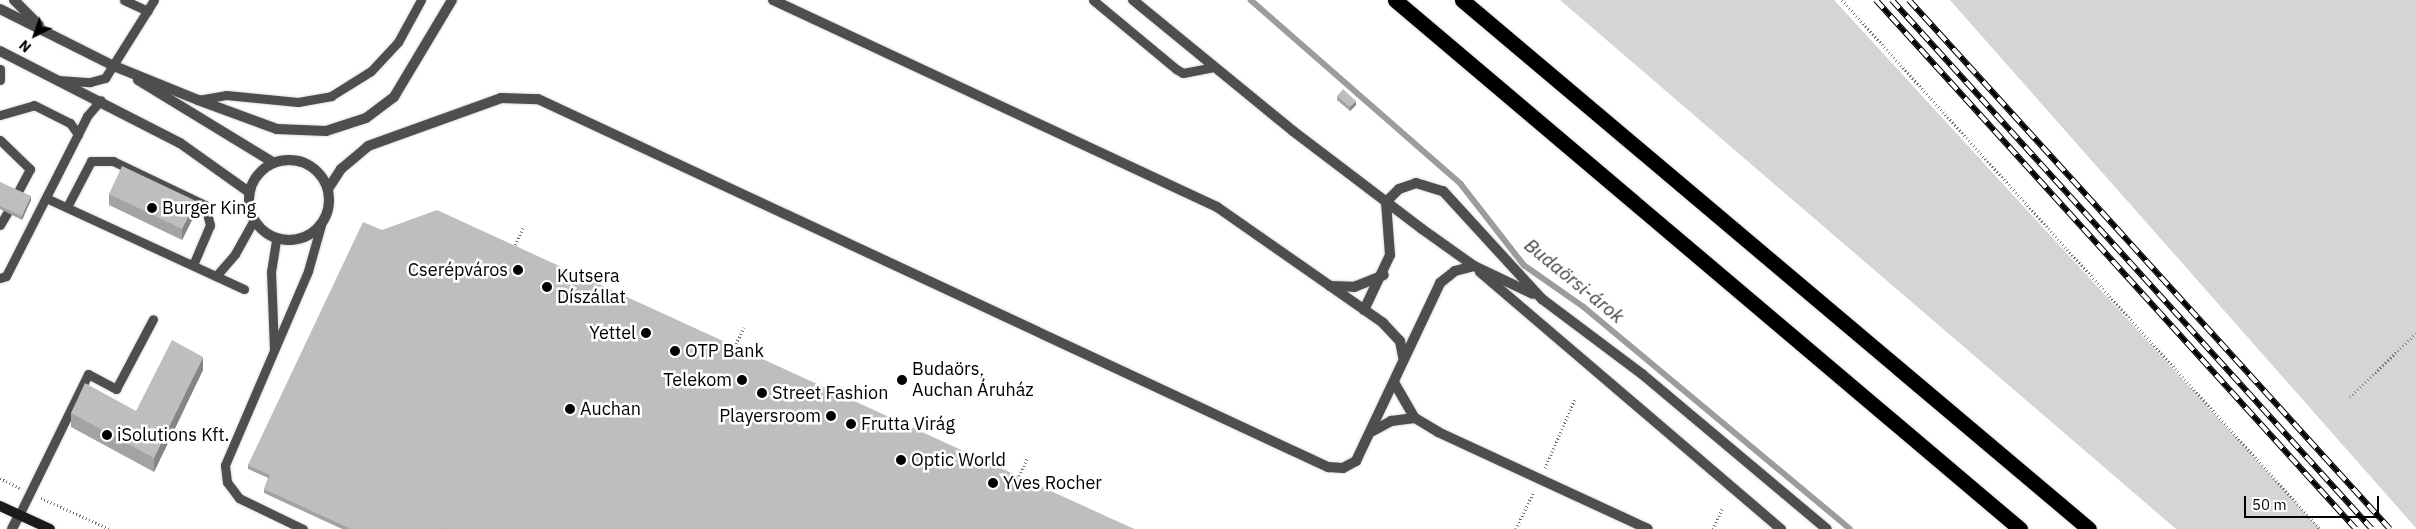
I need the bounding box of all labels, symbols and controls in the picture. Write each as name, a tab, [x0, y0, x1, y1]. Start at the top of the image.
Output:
north arrow	[10, 10, 60, 60]
text: N	[15, 36, 35, 56]
place label: Burger King	[162, 197, 256, 219]
marker: Burger King	[146, 202, 158, 214]
water label: Budaörsi-árok	[1520, 234, 1628, 328]
place label: Cserépváros	[408, 259, 508, 281]
marker: Cserépváros	[512, 264, 524, 276]
place label: Kutsera Díszállat	[557, 266, 626, 308]
marker: Kutsera Díszállat	[541, 281, 553, 293]
place label: Yettel	[589, 322, 636, 344]
marker: Yettel	[640, 327, 652, 339]
place label: OTP Bank	[685, 340, 764, 362]
marker: OTP Bank	[669, 345, 681, 357]
place label: Budaörs, Auchan Áruház	[912, 359, 1034, 402]
place label: Telekom	[663, 369, 732, 391]
marker: Telekom	[736, 374, 748, 386]
marker: Budaörs, Auchan Áruház	[896, 374, 908, 386]
place label: Street Fashion	[772, 382, 888, 404]
marker: Street Fashion	[756, 387, 768, 399]
place label: Auchan	[580, 398, 641, 420]
marker: Auchan	[564, 403, 576, 415]
place label: Playersroom	[719, 405, 821, 427]
marker: Playersroom	[825, 410, 837, 422]
place label: Frutta Virág	[861, 413, 955, 435]
marker: Frutta Virág	[845, 418, 857, 430]
place label: iSolutions Kft.	[117, 424, 229, 446]
marker: iSolutions Kft.	[101, 429, 113, 441]
place label: Optic World	[911, 449, 1006, 471]
marker: Optic World	[895, 454, 907, 466]
place label: Yves Rocher	[1003, 472, 1102, 494]
marker: Yves Rocher	[987, 477, 999, 489]
scale bar	[2246, 486, 2381, 518]
text: 50 m	[2252, 495, 2287, 514]

